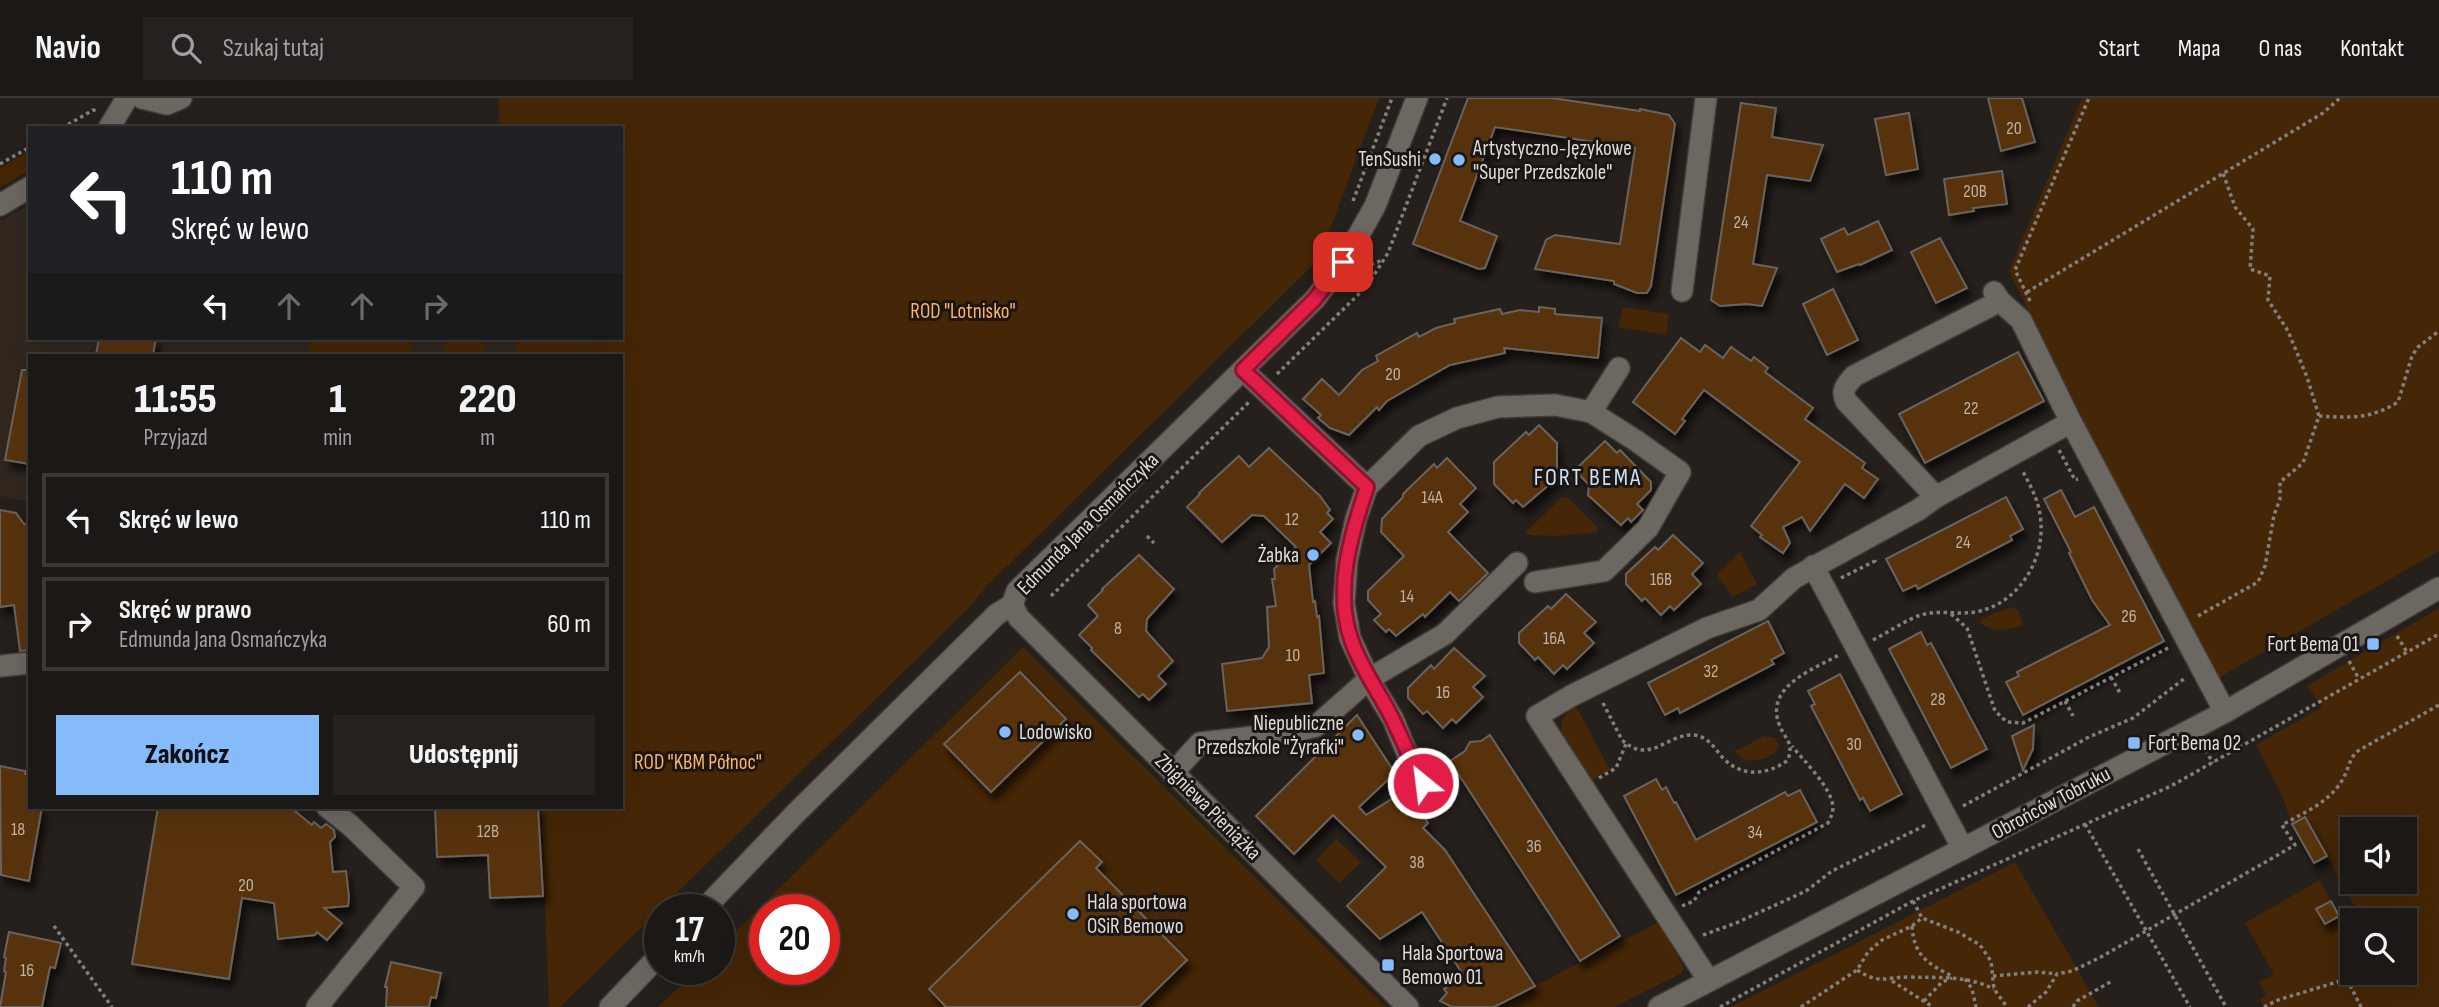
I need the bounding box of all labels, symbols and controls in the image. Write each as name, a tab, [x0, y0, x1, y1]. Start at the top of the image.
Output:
search box	[143, 17, 633, 80]
text: Navio	[35, 28, 101, 68]
icon: search	[167, 29, 205, 67]
text: Szukaj tutaj	[223, 33, 324, 64]
text: Start	[2099, 34, 2140, 63]
text: Mapa	[2178, 34, 2220, 63]
text: O nas	[2258, 34, 2302, 63]
text: Kontakt	[2340, 34, 2404, 63]
house number: 20	[2006, 118, 2022, 139]
place label: Artystyczno-Językowe "Super Przedszkole"	[1472, 136, 1632, 185]
place label: TenSushi	[1358, 147, 1421, 172]
text: 110 m	[171, 150, 273, 209]
marker: TenSushi	[1427, 151, 1443, 167]
marker: Artystyczno-Językowe "Super Przedszkole"	[1451, 152, 1467, 168]
icon: left	[56, 154, 147, 245]
house number: 20B	[1963, 181, 1987, 202]
text: Skręć w lewo	[171, 210, 309, 249]
house number: 24	[1734, 212, 1749, 233]
pin	[1313, 232, 1373, 292]
icon: arrive	[1324, 243, 1362, 281]
icon: left	[197, 287, 235, 325]
icon: ahead	[270, 287, 308, 325]
icon: ahead	[343, 287, 381, 325]
icon: right	[416, 287, 454, 325]
park label: ROD "Lotnisko"	[910, 299, 1016, 324]
house number: 20	[1385, 364, 1401, 385]
text: 11:55	[134, 374, 217, 425]
text: 1	[329, 374, 346, 425]
text: 220	[458, 374, 517, 425]
house number: 22	[1964, 398, 1978, 419]
text: Przyjazd	[144, 424, 208, 452]
text: min	[323, 424, 352, 452]
text: m	[480, 424, 495, 452]
street label: Edmunda Jana Osmańczyka	[1012, 448, 1164, 600]
district label: FORT BEMA	[1534, 463, 1642, 492]
house number: 14A	[1421, 487, 1443, 508]
icon: left	[60, 501, 98, 539]
text: Skręć w lewo	[119, 505, 239, 536]
text: 110 m	[540, 505, 591, 536]
house number: 12	[1285, 509, 1299, 530]
house number: 24	[1956, 532, 1971, 553]
place label: Żabka	[1258, 543, 1299, 568]
marker: Żabka	[1305, 547, 1321, 563]
house number: 16B	[1650, 569, 1672, 590]
house number: 14	[1400, 586, 1414, 607]
text: Skręć w prawo	[119, 595, 252, 626]
icon: right	[60, 605, 98, 643]
house number: 26	[2121, 606, 2137, 627]
text: 60 m	[547, 609, 591, 640]
house number: 8	[1114, 618, 1122, 639]
text: Edmunda Jana Osmańczyka	[119, 626, 327, 654]
house number: 16A	[1543, 628, 1565, 649]
place label: Fort Bema 01	[2267, 632, 2360, 657]
marker: Fort Bema 01	[2365, 636, 2381, 652]
house number: 10	[1286, 645, 1300, 666]
house number: 32	[1704, 661, 1718, 682]
house number: 16	[1436, 682, 1450, 703]
house number: 28	[1930, 689, 1946, 710]
place label: Niepubliczne Przedszkole "Żyrafki"	[1197, 711, 1344, 760]
button: Zakończ	[56, 715, 319, 795]
button: Udostępnij	[333, 715, 595, 795]
place label: Lodowisko	[1019, 720, 1092, 745]
marker: Lodowisko	[997, 724, 1013, 740]
marker: Niepubliczne Przedszkole "Żyrafki"	[1350, 727, 1366, 743]
place label: Fort Bema 02	[2148, 731, 2241, 756]
house number: 30	[1846, 734, 1862, 755]
marker: Fort Bema 02	[2126, 735, 2142, 751]
position arrow	[1386, 746, 1460, 820]
street label: Zbigniewa Pieniążka	[1150, 749, 1266, 865]
park label: ROD "KBM Północ"	[634, 750, 762, 775]
street label: Obrońców Tobruku	[1987, 761, 2115, 845]
map controls	[2340, 817, 2417, 985]
button: sound	[2340, 817, 2417, 894]
house number: 18	[11, 819, 25, 840]
house number: 12B	[477, 821, 499, 842]
house number: 34	[1747, 822, 1763, 843]
house number: 36	[1526, 836, 1542, 857]
house number: 38	[1409, 852, 1425, 873]
house number: 20	[238, 875, 254, 896]
place label: Hala sportowa OSiR Bemowo	[1087, 890, 1187, 939]
speed limit sign: 20	[749, 894, 840, 985]
marker: Hala sportowa OSiR Bemowo	[1065, 906, 1081, 922]
button: search	[2340, 908, 2417, 985]
text: 17	[675, 909, 704, 952]
place label: Hala Sportowa Bemowo 01	[1402, 941, 1503, 990]
text: km/h	[674, 946, 705, 967]
marker: Hala Sportowa Bemowo 01	[1380, 957, 1396, 973]
house number: 16	[20, 960, 34, 981]

